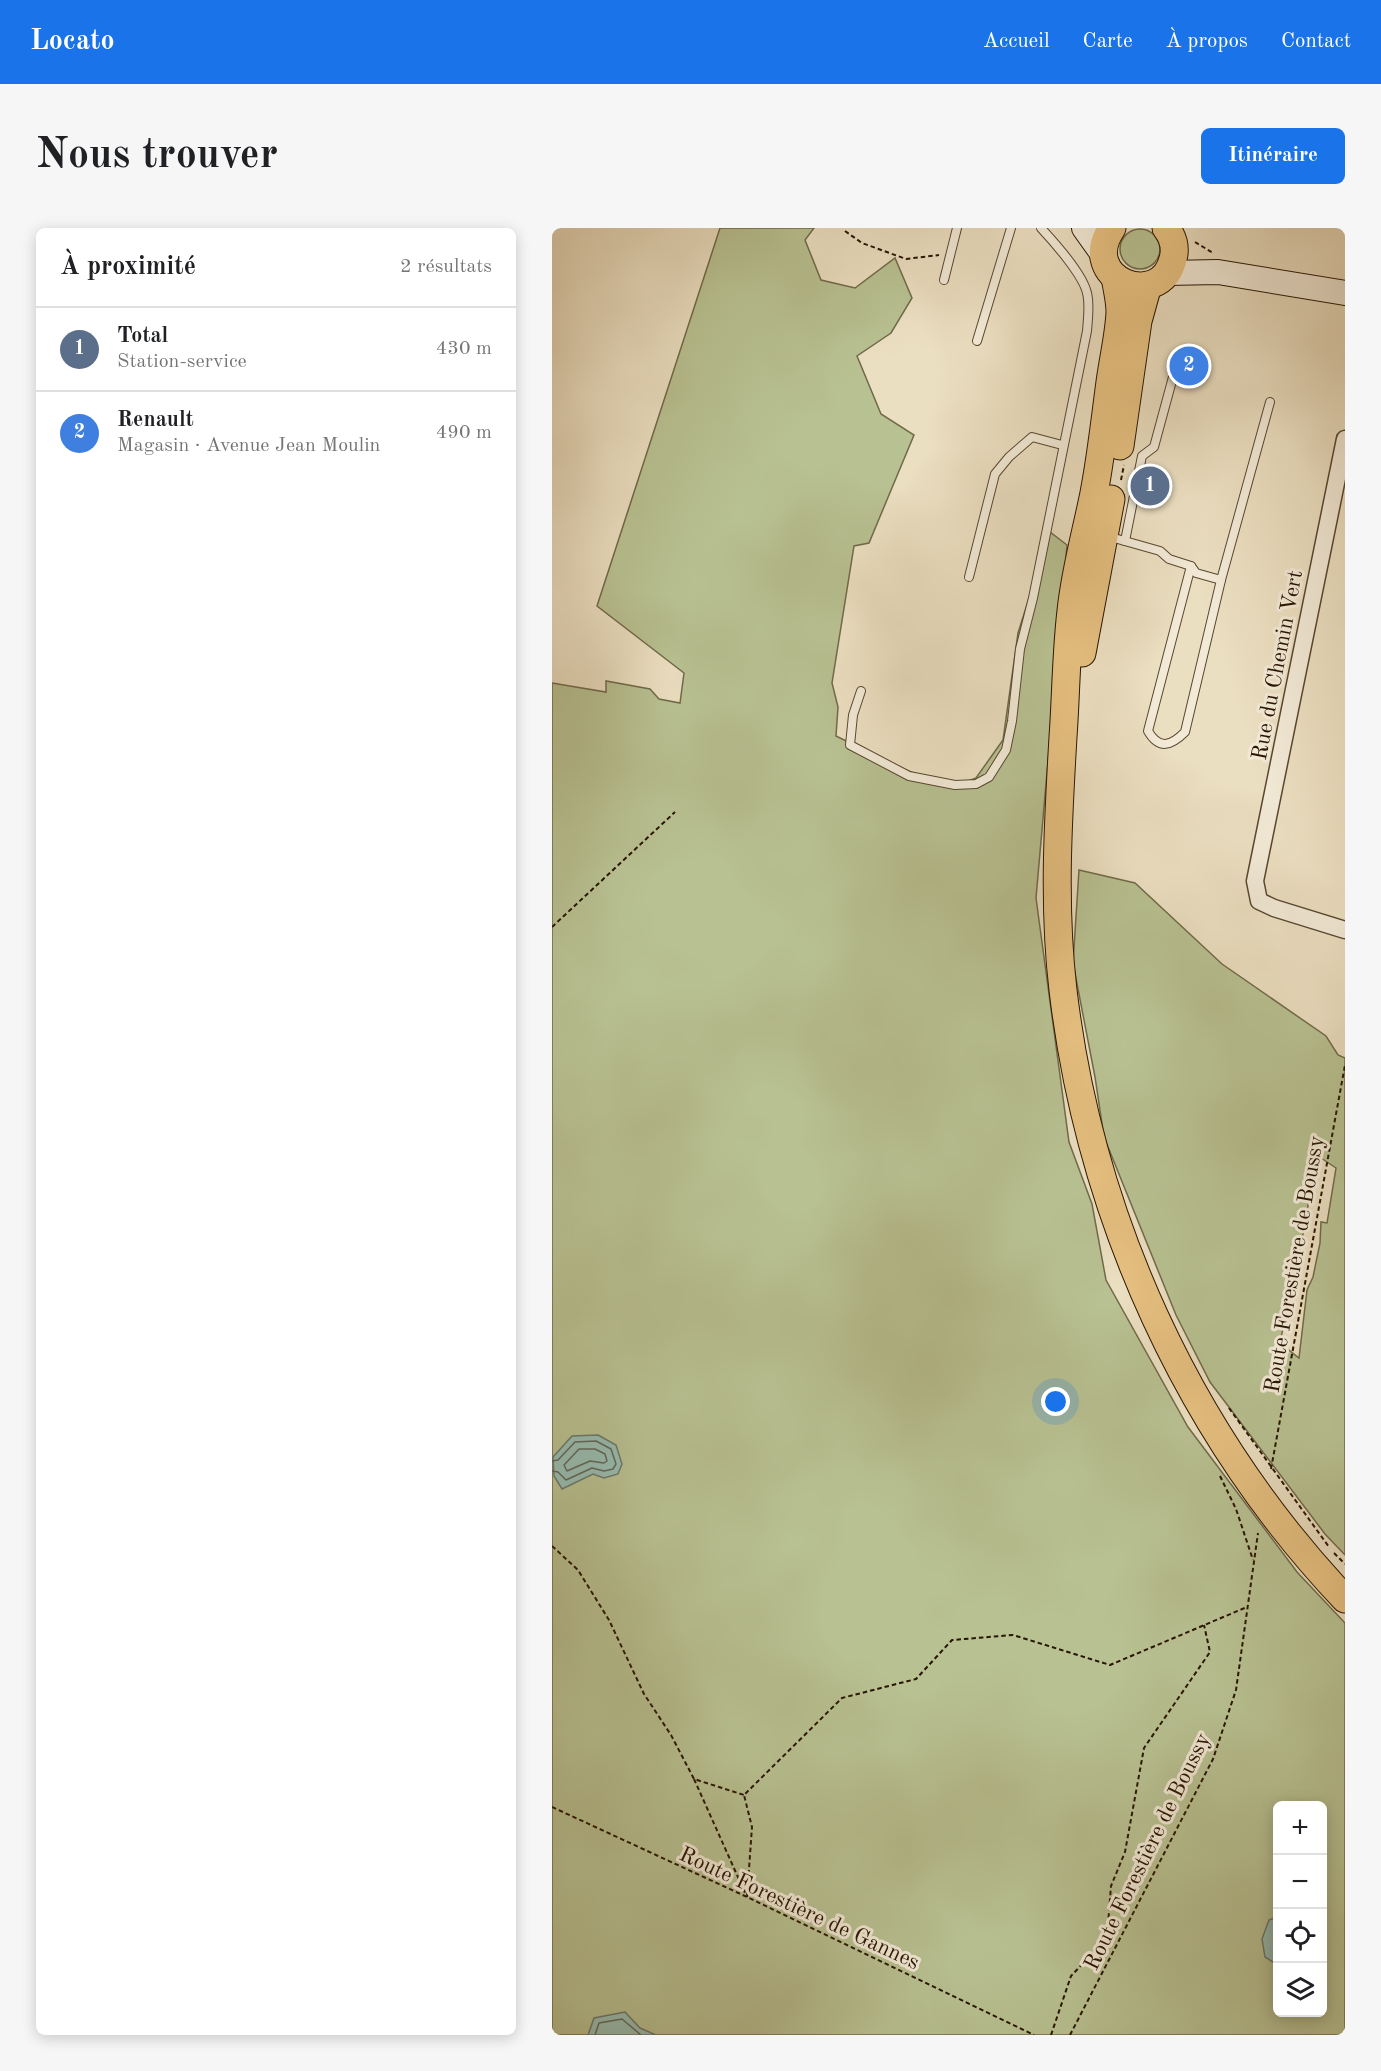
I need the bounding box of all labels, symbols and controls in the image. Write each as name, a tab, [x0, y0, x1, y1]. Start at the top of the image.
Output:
text: Locato	[30, 28, 115, 56]
text: Accueil	[983, 31, 1050, 52]
text: Carte	[1083, 31, 1133, 52]
text: À propos	[1166, 31, 1248, 52]
text: Contact	[1281, 31, 1351, 52]
button: Itinéraire	[1201, 128, 1345, 184]
text: Nous trouver	[36, 135, 278, 177]
text: À proximité	[60, 254, 196, 280]
text: 2 résultats	[400, 257, 492, 277]
text: Total	[117, 325, 168, 347]
text: 1	[74, 339, 85, 359]
text: 430 m	[436, 339, 492, 359]
pin: 2	[1170, 344, 1208, 388]
text: Station-service	[117, 352, 247, 372]
text: Renault	[117, 409, 194, 431]
text: 2	[74, 423, 85, 443]
text: 490 m	[436, 423, 492, 443]
text: Magasin · Avenue Jean Moulin	[117, 436, 380, 456]
pin: 1	[1130, 464, 1170, 508]
street label: Rue du Chemin Vert	[1249, 568, 1307, 762]
street label: Route Forestière de Boussy	[1262, 1134, 1328, 1395]
your location	[1041, 1387, 1070, 1416]
street label: Route Forestière de Boussy	[1081, 1730, 1215, 1974]
map controls	[1273, 1801, 1327, 2017]
button: +	[1273, 1801, 1327, 1855]
street label: Route Forestière de Gannes	[676, 1843, 923, 1974]
button: −	[1273, 1855, 1327, 1909]
button: locate	[1273, 1909, 1327, 1963]
button: layers	[1273, 1963, 1327, 2017]

